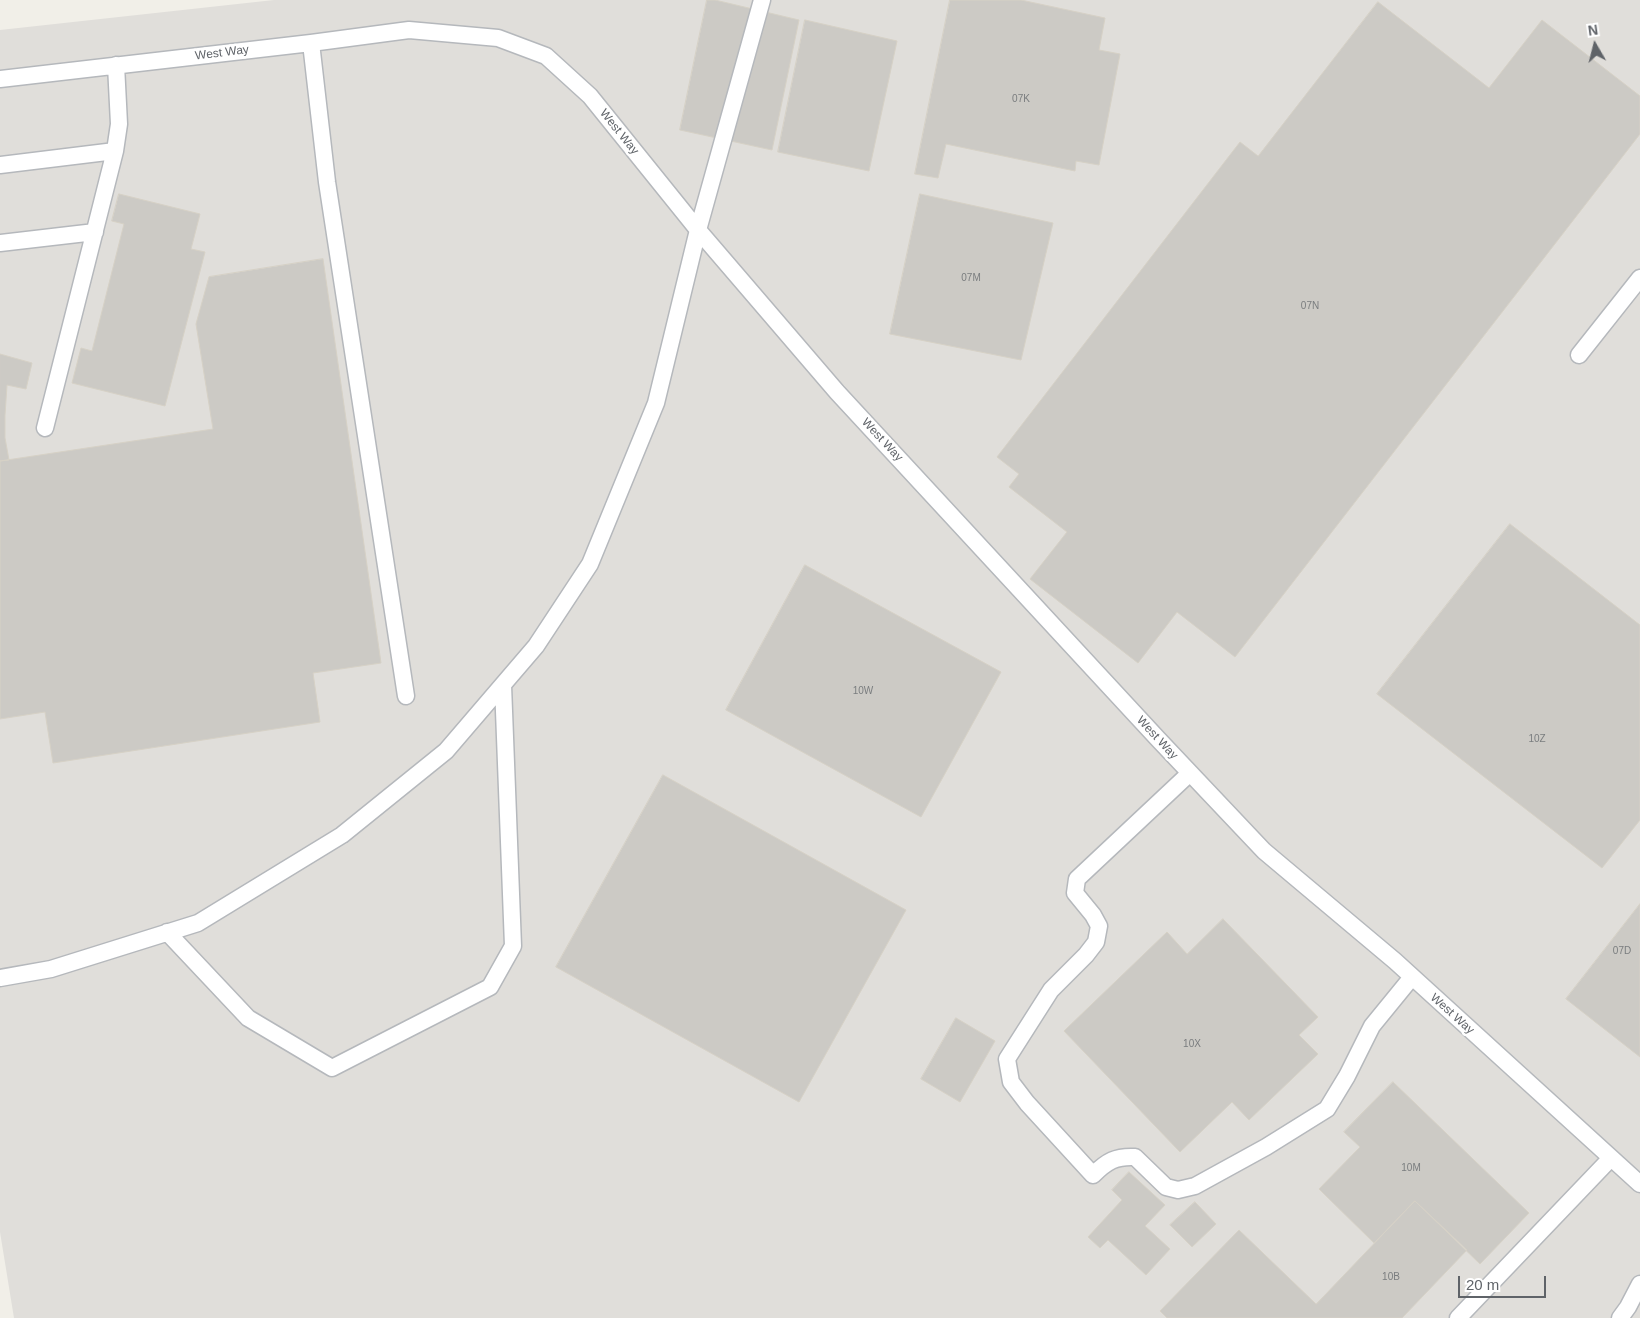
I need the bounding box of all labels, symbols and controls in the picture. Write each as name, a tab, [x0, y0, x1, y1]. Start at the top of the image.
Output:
north arrow	[1570, 20, 1620, 70]
text: N	[1587, 22, 1599, 39]
street label: West Way	[194, 43, 250, 63]
house number: 07K	[1012, 93, 1030, 105]
street label: West Way	[596, 106, 642, 158]
house number: 07M	[961, 272, 981, 284]
house number: 07N	[1301, 300, 1319, 312]
street label: West Way	[858, 415, 906, 465]
house number: 10W	[853, 685, 873, 697]
street label: West Way	[1133, 713, 1181, 763]
house number: 10Z	[1528, 733, 1546, 745]
house number: 07D	[1613, 945, 1631, 957]
street label: West Way	[1427, 991, 1477, 1037]
house number: 10X	[1183, 1038, 1201, 1050]
house number: 10M	[1401, 1162, 1421, 1174]
scale bar	[1460, 1266, 1548, 1298]
house number: 10B	[1382, 1271, 1400, 1283]
text: 20 m	[1466, 1276, 1499, 1293]

